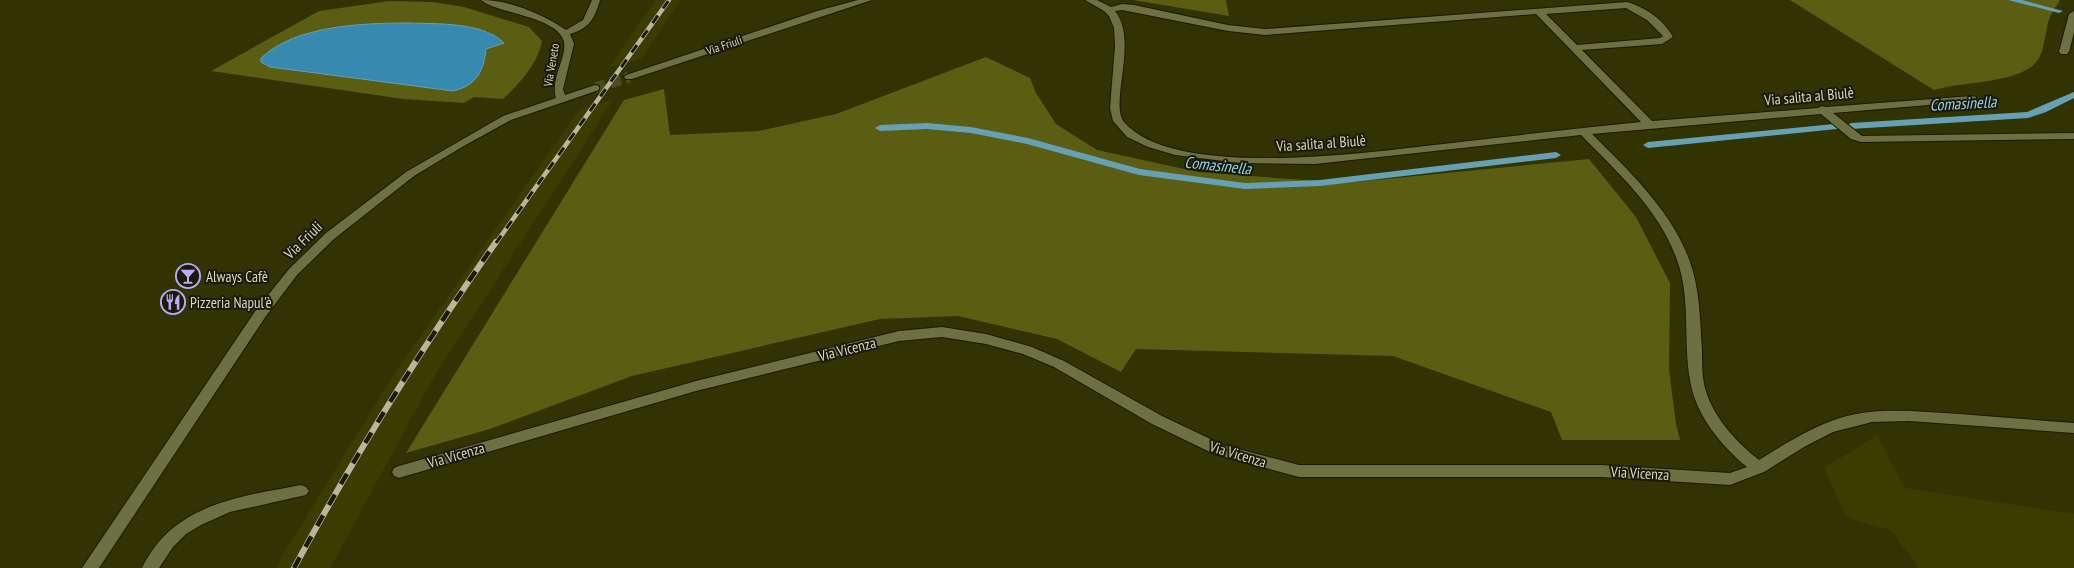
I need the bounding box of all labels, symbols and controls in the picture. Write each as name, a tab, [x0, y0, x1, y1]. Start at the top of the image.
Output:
street label: Via Friuli	[703, 32, 744, 58]
street label: Via Veneto	[540, 42, 562, 89]
street label: Via salita al Biulè	[1762, 83, 1855, 109]
water label: Comasinella	[1929, 91, 1999, 115]
street label: Via salita al Biulè	[1275, 130, 1366, 156]
water label: Comasinella	[1184, 152, 1254, 179]
street label: Via Friuli	[279, 217, 326, 264]
bar icon: Always Cafè	[175, 263, 201, 289]
place label: Always Cafè	[206, 267, 268, 286]
restaurant icon: Pizzeria Napul'è	[160, 289, 186, 315]
place label: Pizzeria Napul'è	[190, 293, 272, 312]
street label: Via Vicenza	[815, 333, 878, 366]
street label: Via Vicenza	[1206, 436, 1269, 472]
street label: Via Vicenza	[424, 438, 487, 472]
street label: Via Vicenza	[1609, 462, 1670, 484]

